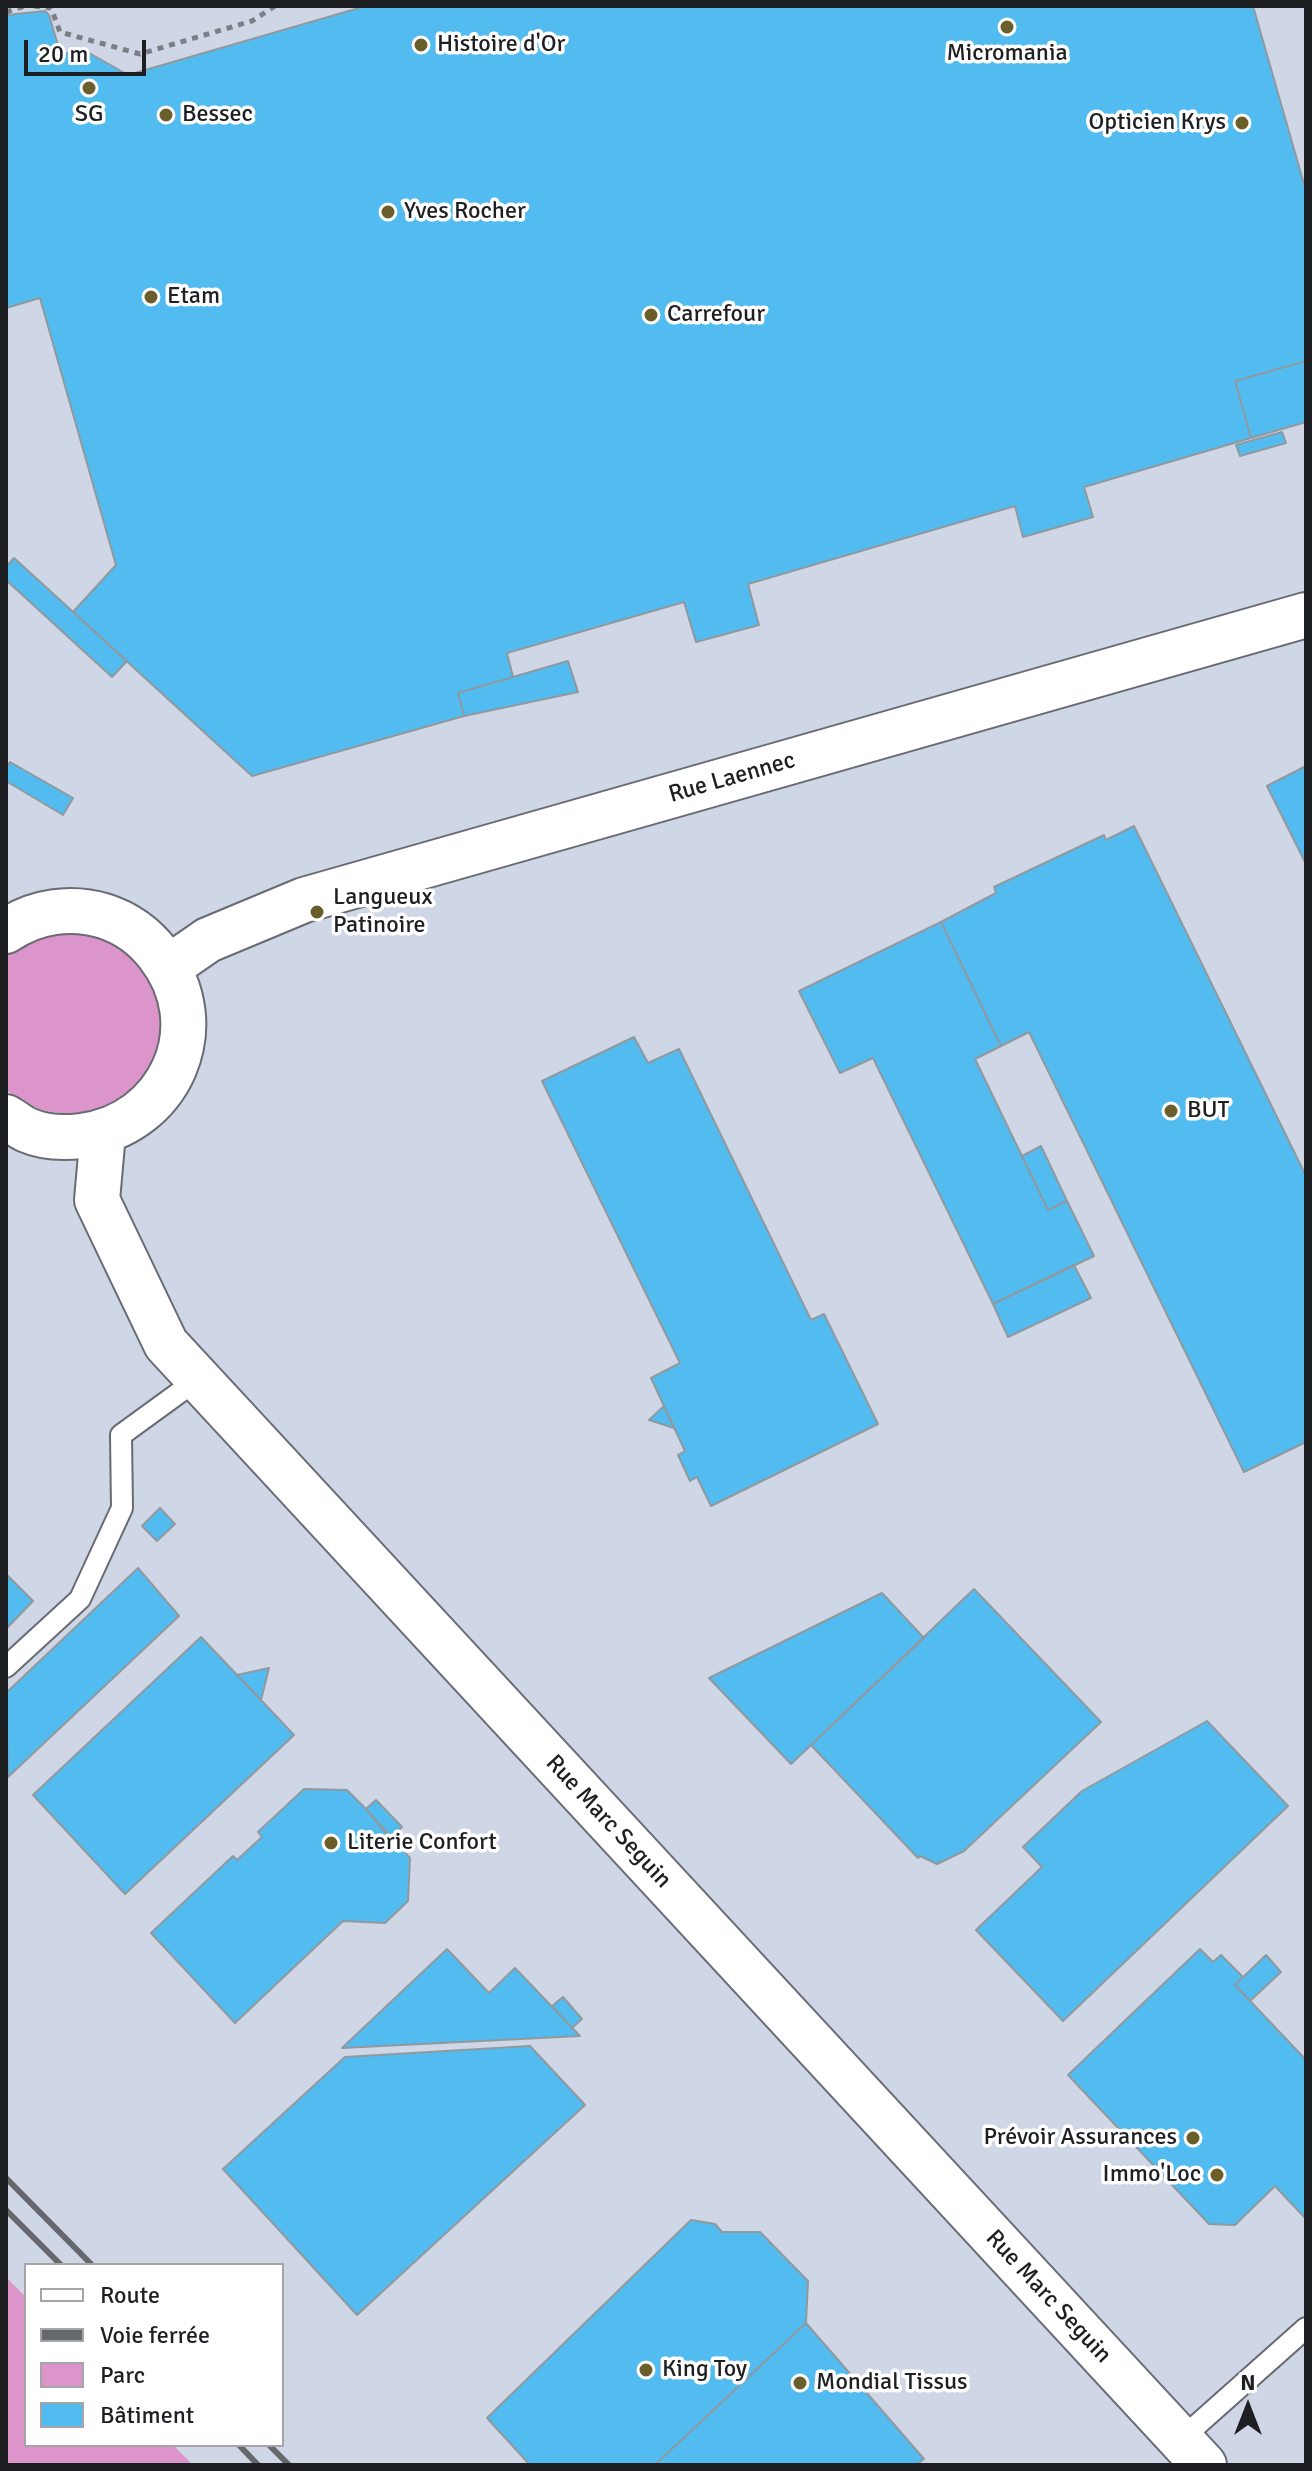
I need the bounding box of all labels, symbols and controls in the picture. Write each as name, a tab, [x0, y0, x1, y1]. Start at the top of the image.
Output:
marker: Micromania	[998, 18, 1016, 36]
scale bar	[28, 24, 150, 74]
place label: Histoire d'Or	[437, 31, 565, 59]
marker: Histoire d'Or	[412, 36, 430, 54]
text: 20 m	[38, 39, 88, 69]
place label: Micromania	[946, 40, 1068, 68]
marker: SG	[80, 79, 98, 97]
place label: SG	[75, 101, 103, 129]
place label: Bessec	[182, 101, 253, 129]
marker: Bessec	[157, 106, 175, 124]
place label: Opticien Krys	[1088, 109, 1226, 137]
marker: Opticien Krys	[1233, 114, 1251, 132]
place label: Yves Rocher	[404, 198, 526, 226]
marker: Yves Rocher	[379, 203, 397, 221]
place label: Etam	[167, 283, 220, 311]
marker: Etam	[142, 288, 160, 306]
place label: Carrefour	[667, 301, 765, 329]
marker: Carrefour	[642, 306, 660, 324]
street label: Rue Laennec	[665, 746, 799, 810]
place label: Langueux Patinoire	[333, 884, 432, 940]
marker: Langueux Patinoire	[308, 903, 326, 921]
place label: BUT	[1187, 1097, 1229, 1125]
marker: BUT	[1162, 1102, 1180, 1120]
street label: Rue Marc Seguin	[539, 1749, 677, 1895]
place label: Literie Confort	[347, 1829, 497, 1857]
marker: Literie Confort	[322, 1834, 340, 1852]
place label: Prévoir Assurances	[984, 2124, 1177, 2152]
marker: Prévoir Assurances	[1184, 2129, 1202, 2147]
place label: Immo'Loc	[1103, 2161, 1201, 2189]
marker: Immo'Loc	[1208, 2166, 1226, 2184]
street label: Rue Marc Seguin	[979, 2224, 1117, 2370]
legend	[24, 2263, 284, 2447]
text: Route	[100, 2280, 160, 2310]
text: Voie ferrée	[100, 2320, 210, 2350]
place label: King Toy	[662, 2356, 747, 2384]
text: Parc	[100, 2360, 145, 2390]
marker: King Toy	[637, 2361, 655, 2379]
north arrow	[1208, 2367, 1288, 2447]
place label: Mondial Tissus	[816, 2369, 968, 2397]
text: N	[1240, 2369, 1256, 2396]
marker: Mondial Tissus	[791, 2374, 809, 2392]
text: Bâtiment	[100, 2400, 194, 2430]

